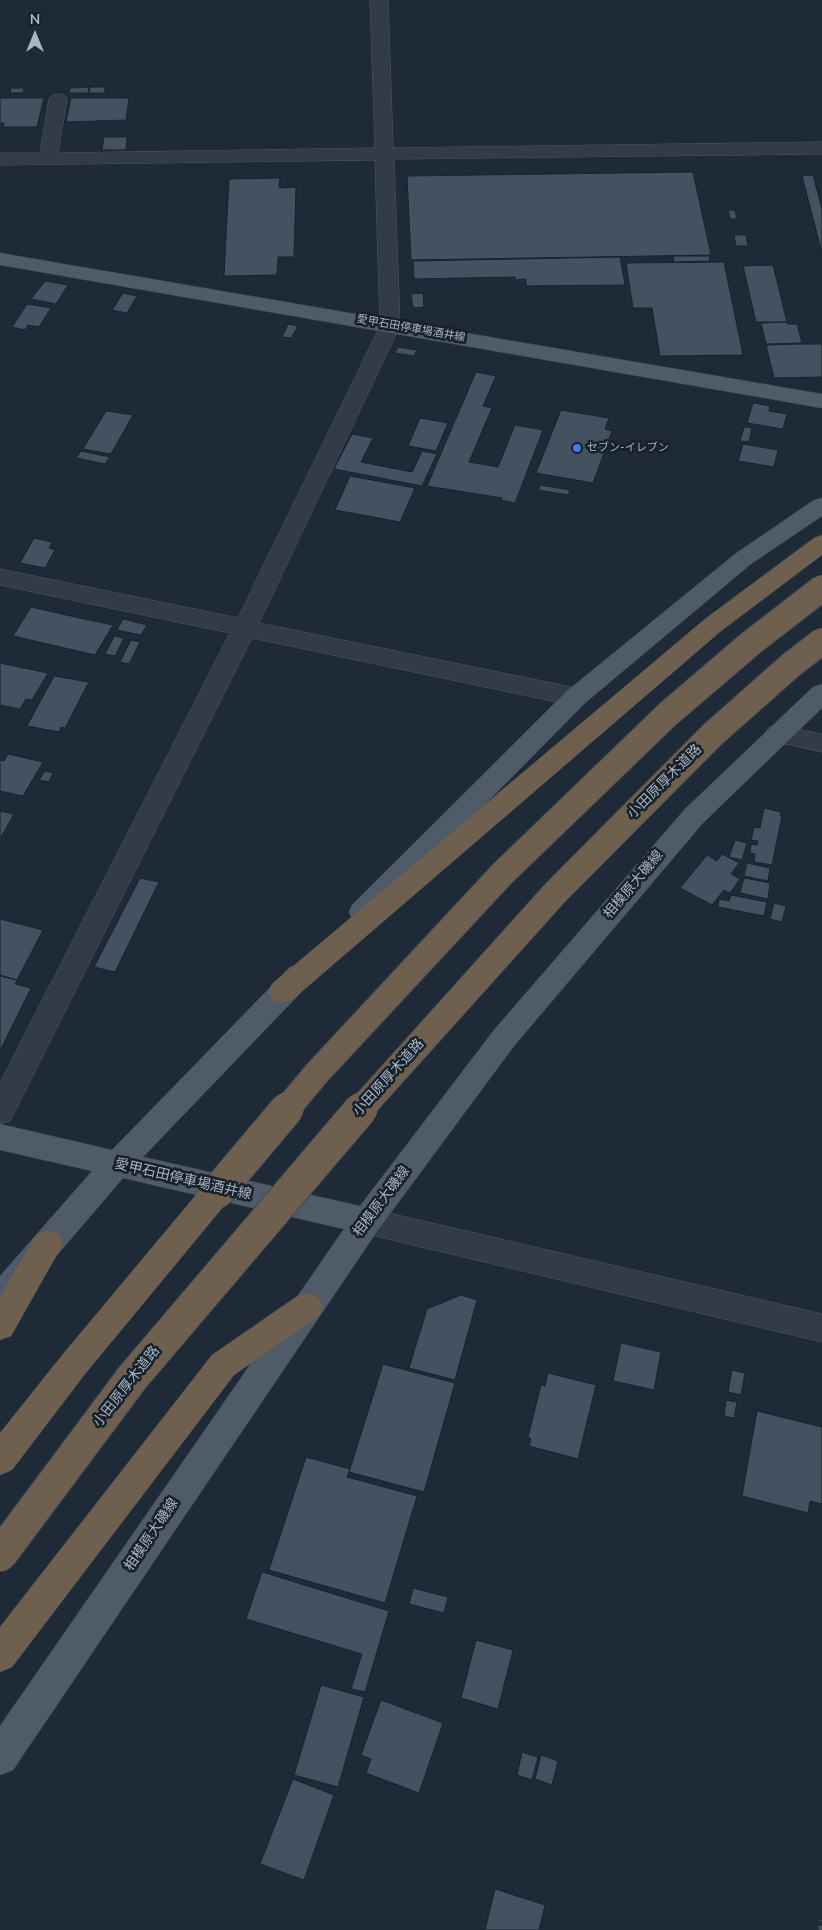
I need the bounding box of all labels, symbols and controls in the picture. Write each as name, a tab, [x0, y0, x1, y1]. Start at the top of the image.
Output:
north arrow	[10, 10, 60, 60]
text: N	[30, 10, 40, 29]
street label: 愛甲石田停車場酒井線	[356, 313, 466, 345]
place label: セブン-イレブン	[587, 441, 669, 455]
marker: セブン-イレブン	[571, 442, 583, 454]
street label: 小田原厚木道路	[624, 741, 706, 823]
street label: 相模原大磯線	[601, 847, 667, 923]
street label: 小田原厚木道路	[350, 1036, 428, 1120]
street label: 愛甲石田停車場酒井線	[113, 1156, 253, 1204]
street label: 相模原大磯線	[350, 1163, 414, 1241]
street label: 小田原厚木道路	[90, 1343, 164, 1431]
street label: 相模原大磯線	[122, 1495, 182, 1575]

